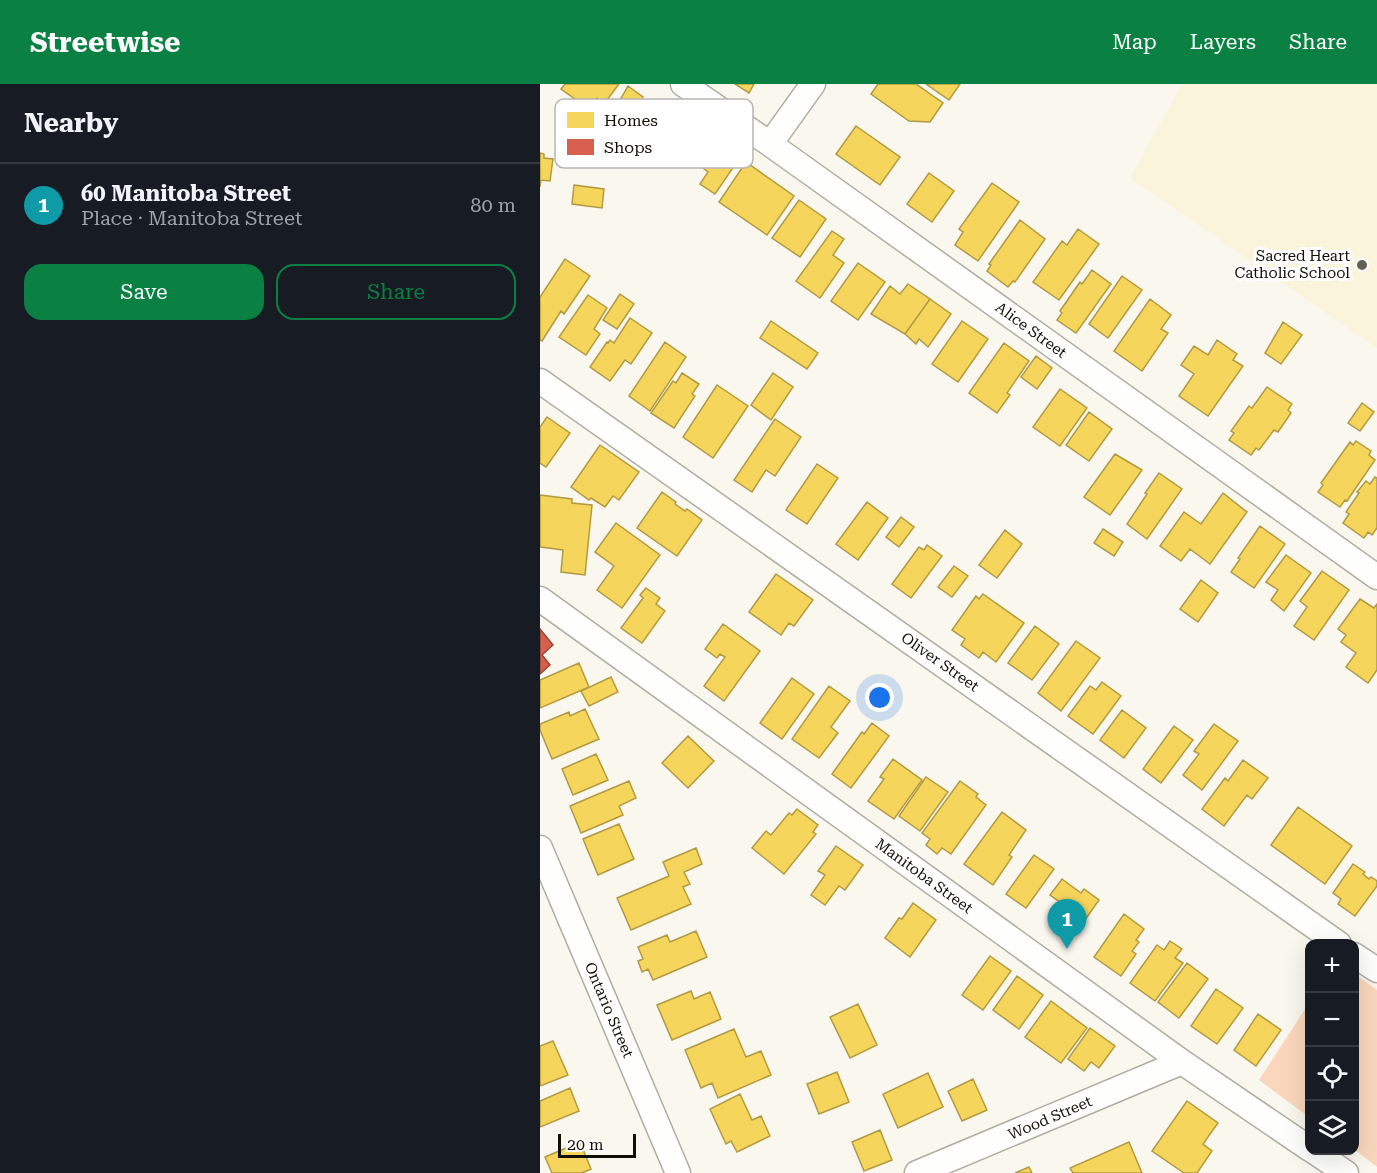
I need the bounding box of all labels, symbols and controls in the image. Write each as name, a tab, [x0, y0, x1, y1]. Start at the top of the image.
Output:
text: Streetwise	[30, 26, 181, 59]
text: Map	[1112, 30, 1157, 54]
text: Layers	[1190, 30, 1256, 54]
text: Share	[1289, 30, 1347, 54]
legend	[555, 99, 753, 168]
text: Nearby	[24, 108, 118, 138]
text: Homes	[604, 111, 658, 130]
text: Shops	[604, 138, 653, 157]
text: 60 Manitoba Street	[81, 181, 291, 206]
text: 1	[38, 193, 49, 217]
text: 80 m	[470, 193, 516, 217]
text: Place · Manitoba Street	[81, 206, 302, 230]
place label: Sacred Heart Catholic School	[1234, 247, 1350, 282]
marker: Sacred Heart Catholic School	[1355, 258, 1369, 272]
button: Save	[24, 264, 264, 320]
button: Share	[276, 264, 516, 320]
street label: Alice Street	[992, 298, 1070, 362]
street label: Oliver Street	[898, 629, 983, 696]
your location	[865, 683, 894, 712]
street label: Manitoba Street	[872, 835, 976, 918]
pin: 1	[1048, 900, 1086, 949]
map controls	[1305, 939, 1359, 1155]
button: +	[1305, 939, 1359, 993]
street label: Ontario Street	[581, 959, 637, 1061]
button: −	[1305, 993, 1359, 1047]
button: locate	[1305, 1047, 1359, 1101]
street label: Wood Street	[1005, 1092, 1095, 1144]
button: layers	[1305, 1101, 1359, 1155]
scale bar	[558, 1131, 636, 1158]
text: 20 m	[567, 1135, 604, 1154]

